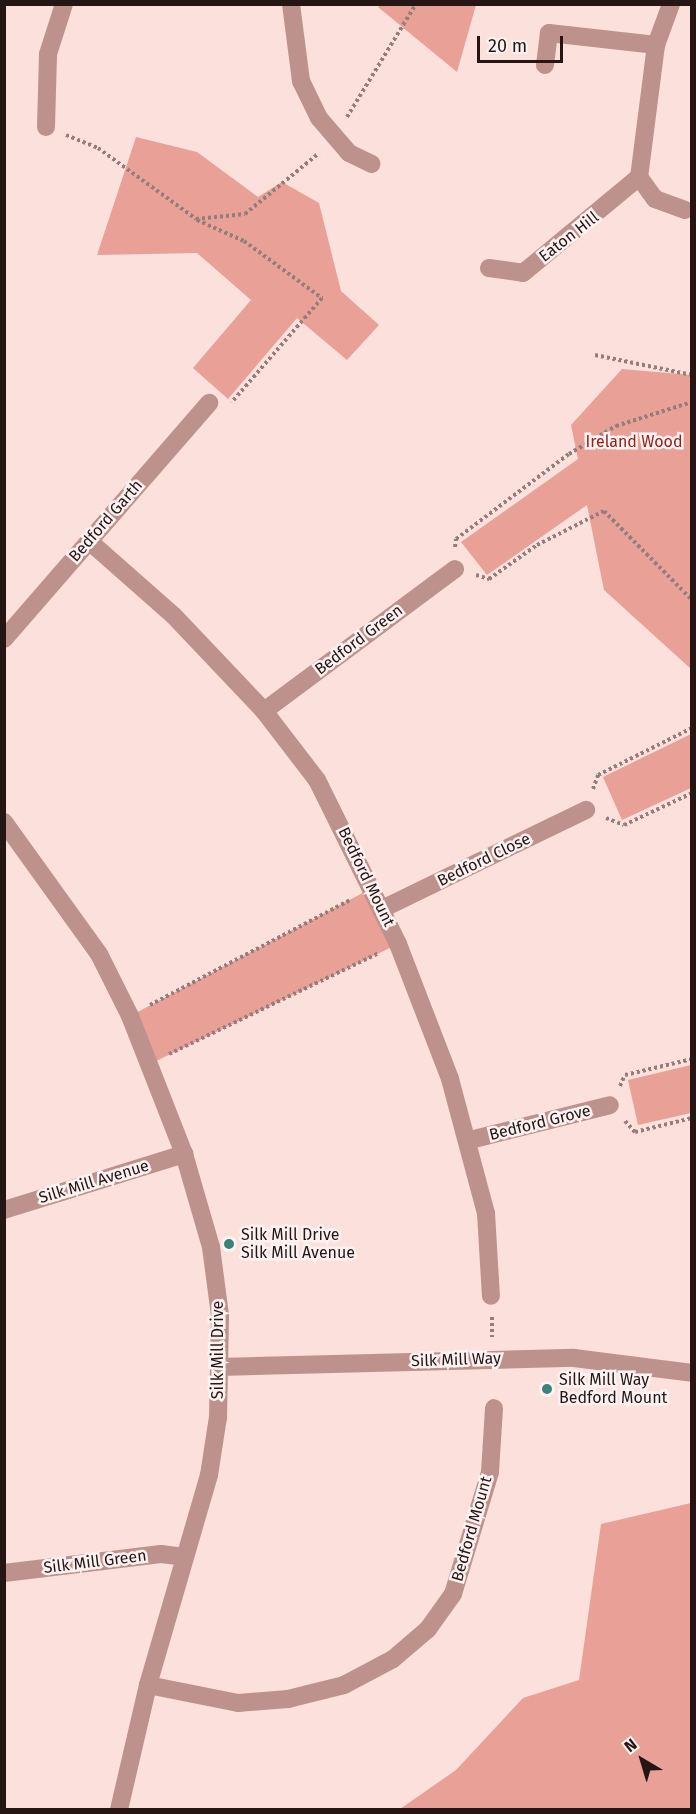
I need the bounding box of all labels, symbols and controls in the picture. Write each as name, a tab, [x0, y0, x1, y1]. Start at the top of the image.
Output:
scale bar	[480, 24, 566, 62]
text: 20 m	[488, 35, 527, 57]
street label: Eaton Hill	[535, 208, 603, 266]
park label: Ireland Wood	[586, 432, 682, 452]
street label: Bedford Garth	[65, 476, 147, 566]
street label: Bedford Green	[311, 601, 407, 679]
street label: Bedford Mount	[334, 824, 398, 930]
street label: Bedford Close	[434, 829, 534, 891]
street label: Bedford Grove	[487, 1101, 593, 1145]
street label: Silk Mill Avenue	[37, 1156, 151, 1208]
place label: Silk Mill Drive Silk Mill Avenue	[241, 1225, 355, 1263]
marker: Silk Mill Drive Silk Mill Avenue	[222, 1237, 236, 1251]
street label: Silk Mill Drive	[208, 1301, 228, 1399]
street label: Silk Mill Way	[411, 1349, 501, 1371]
place label: Silk Mill Way Bedford Mount	[559, 1370, 667, 1408]
marker: Silk Mill Way Bedford Mount	[540, 1382, 554, 1396]
street label: Bedford Mount	[448, 1474, 496, 1584]
street label: Silk Mill Green	[42, 1546, 148, 1578]
north arrow	[612, 1730, 672, 1790]
text: N	[621, 1735, 641, 1756]

